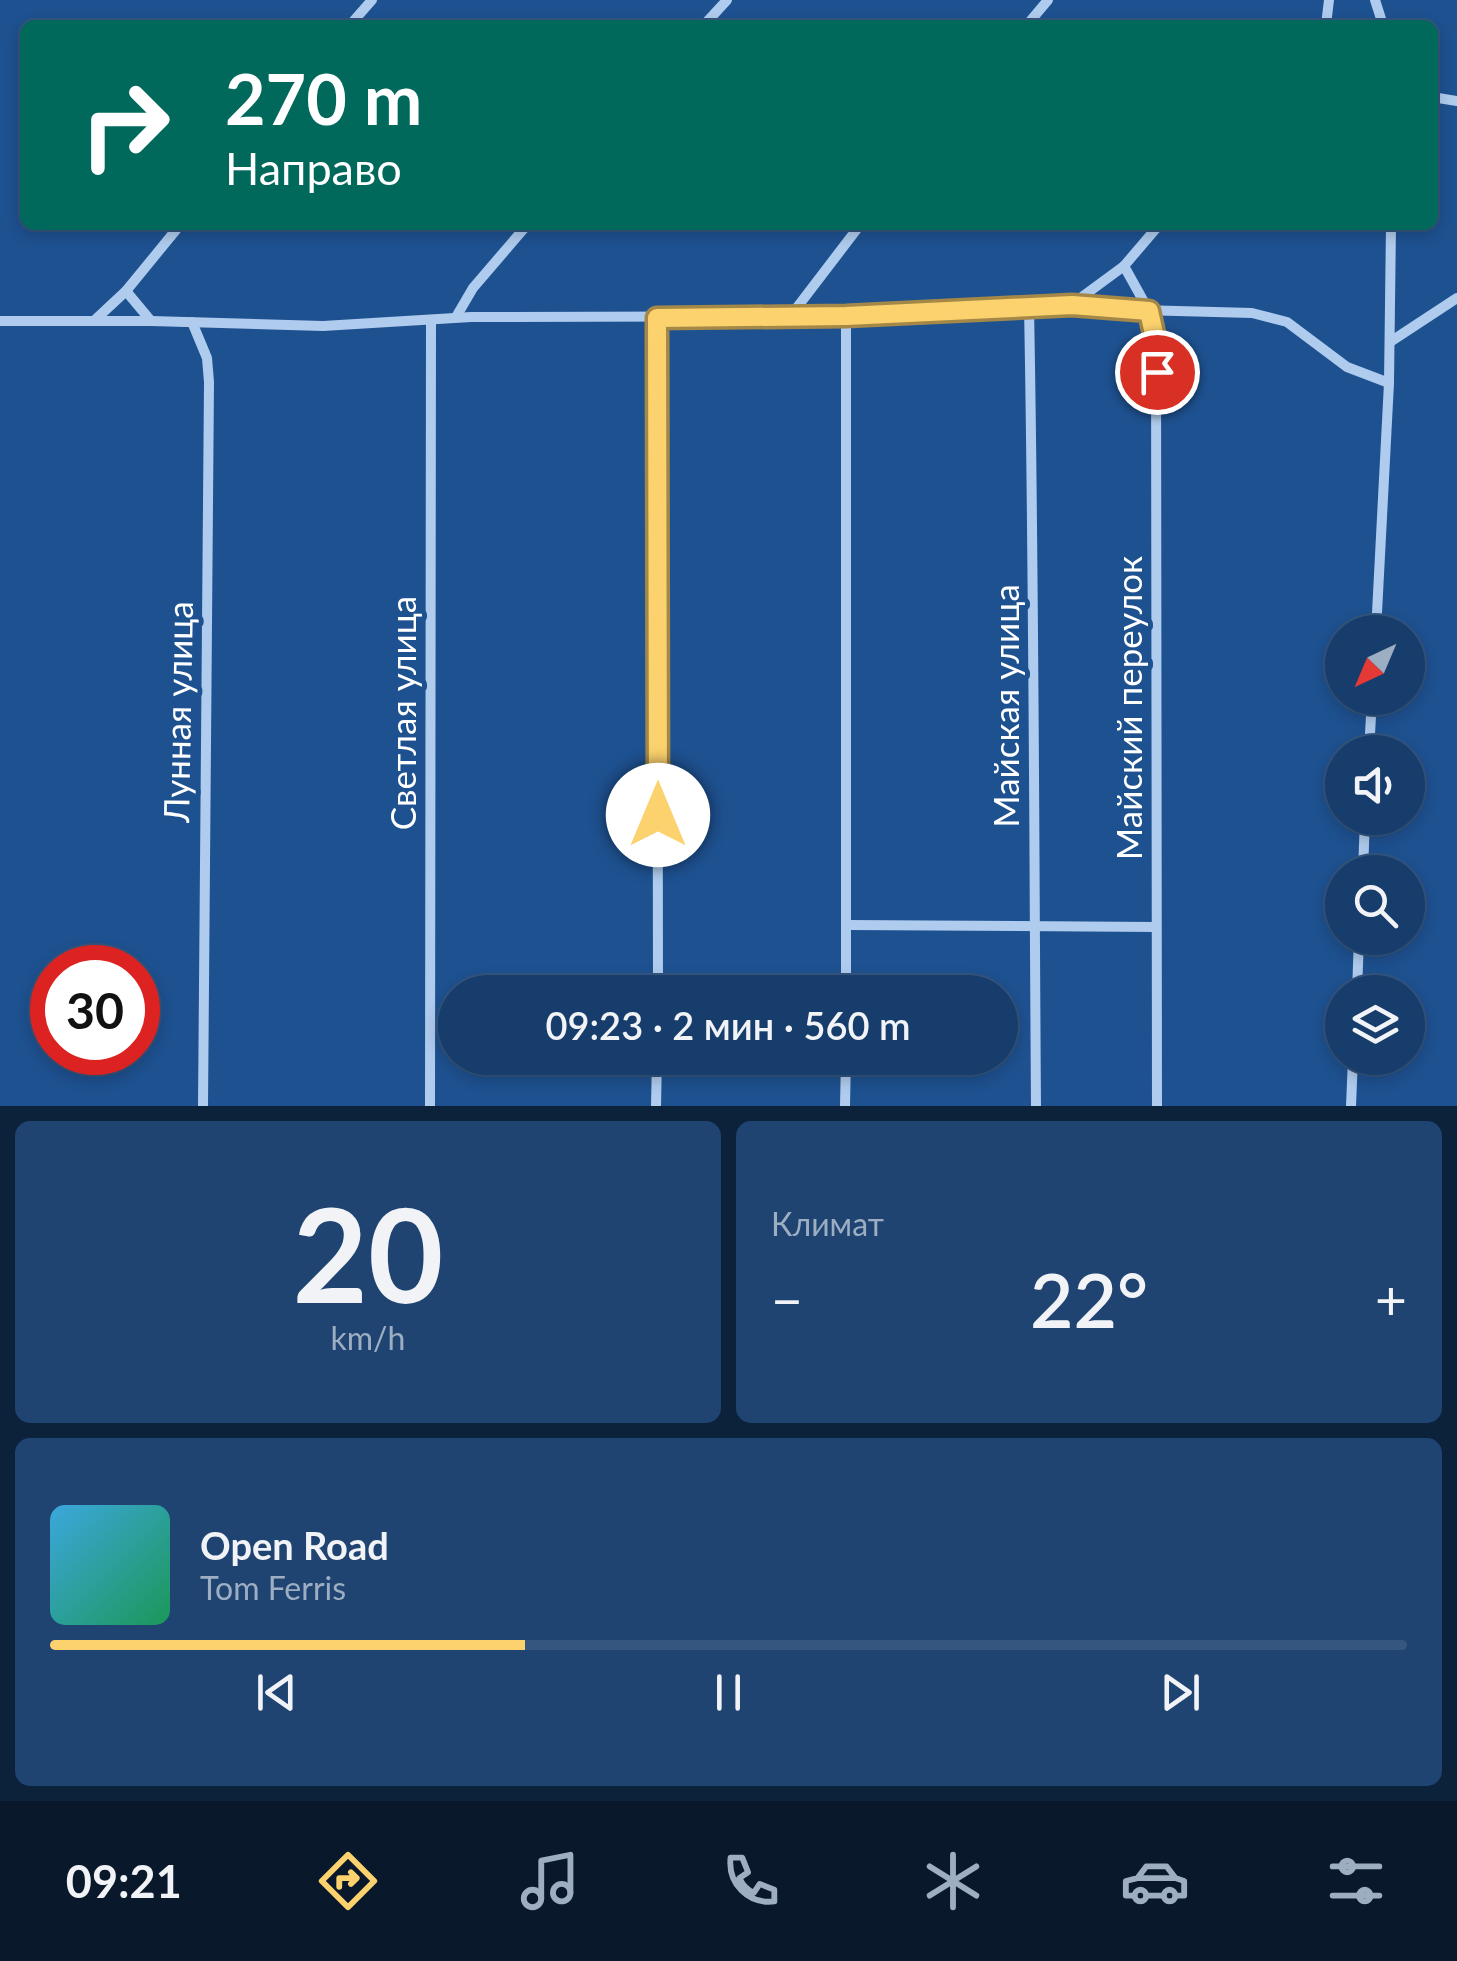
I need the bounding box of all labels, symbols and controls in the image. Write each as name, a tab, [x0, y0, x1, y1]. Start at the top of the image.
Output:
text: 270 m	[225, 56, 422, 140]
icon: right	[60, 60, 190, 190]
text: Направо	[225, 141, 402, 195]
pin	[1115, 330, 1200, 415]
icon: arrive	[1130, 345, 1185, 400]
street label: Майский переулок	[1107, 556, 1149, 860]
street label: Майская улица	[984, 584, 1026, 828]
street label: Светлая улица	[381, 596, 423, 830]
street label: Лунная улица	[154, 601, 200, 824]
north arrow	[1325, 615, 1425, 715]
map controls	[1325, 615, 1425, 1075]
button: sound	[1325, 735, 1425, 835]
position arrow	[606, 763, 710, 867]
button: search	[1325, 855, 1425, 955]
speed limit sign: 30	[30, 945, 160, 1075]
button: layers	[1325, 975, 1425, 1075]
text: 09:23 · 2 мин · 560 m	[545, 1002, 911, 1048]
text: 20	[293, 1175, 443, 1331]
text: Климат	[771, 1204, 884, 1243]
text: 22°	[1030, 1254, 1148, 1344]
text: −	[771, 1266, 803, 1332]
text: +	[1375, 1266, 1407, 1332]
text: km/h	[331, 1318, 405, 1357]
text: Open Road	[200, 1522, 389, 1568]
text: Tom Ferris	[200, 1568, 346, 1607]
icon: previous	[249, 1665, 304, 1720]
icon: pause	[701, 1665, 756, 1720]
icon: next	[1153, 1665, 1208, 1720]
icon: directions	[313, 1846, 383, 1916]
icon: music	[515, 1846, 585, 1916]
icon: phone	[716, 1846, 786, 1916]
icon: climate	[918, 1846, 988, 1916]
icon: car	[1120, 1846, 1190, 1916]
icon: filters	[1321, 1846, 1391, 1916]
text: 09:21	[66, 1854, 182, 1908]

